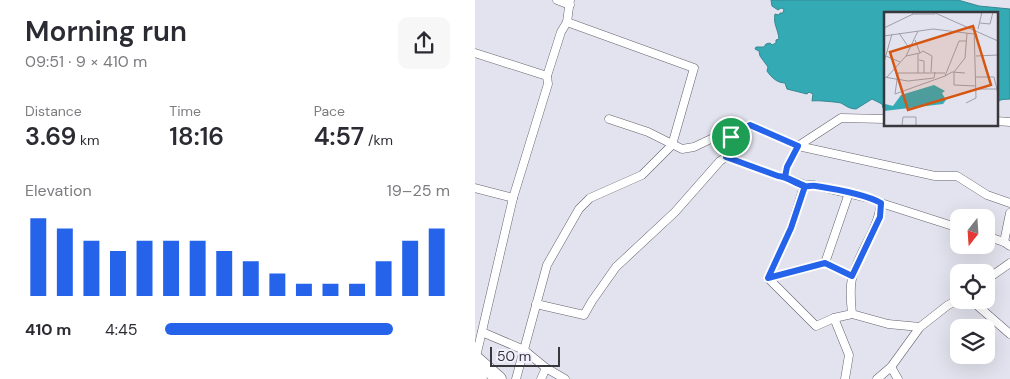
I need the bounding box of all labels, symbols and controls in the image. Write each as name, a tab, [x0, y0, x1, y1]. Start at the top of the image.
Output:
inset map	[884, 12, 997, 126]
text: Morning run	[25, 13, 187, 50]
button: share	[398, 17, 450, 69]
text: 09:51 · 9 × 410 m	[25, 51, 147, 72]
text: Distance	[25, 102, 82, 120]
text: Time	[169, 102, 201, 120]
text: Pace	[314, 102, 345, 120]
pin	[710, 116, 752, 158]
text: 3.69	[25, 120, 76, 153]
text: 18:16	[169, 120, 224, 153]
text: 4:57	[314, 120, 364, 153]
icon: arrive	[717, 123, 745, 151]
text: km	[76, 131, 100, 149]
text: /km	[364, 131, 393, 149]
text: Elevation	[25, 180, 92, 201]
text: 19–25 m	[387, 180, 450, 201]
north arrow	[950, 209, 995, 254]
map controls	[950, 209, 995, 364]
button: locate	[950, 264, 995, 309]
text: 410 m	[25, 319, 71, 340]
text: 4:45	[105, 319, 137, 340]
button: layers	[950, 319, 995, 364]
scale bar	[490, 344, 560, 367]
text: 50 m	[497, 347, 531, 365]

